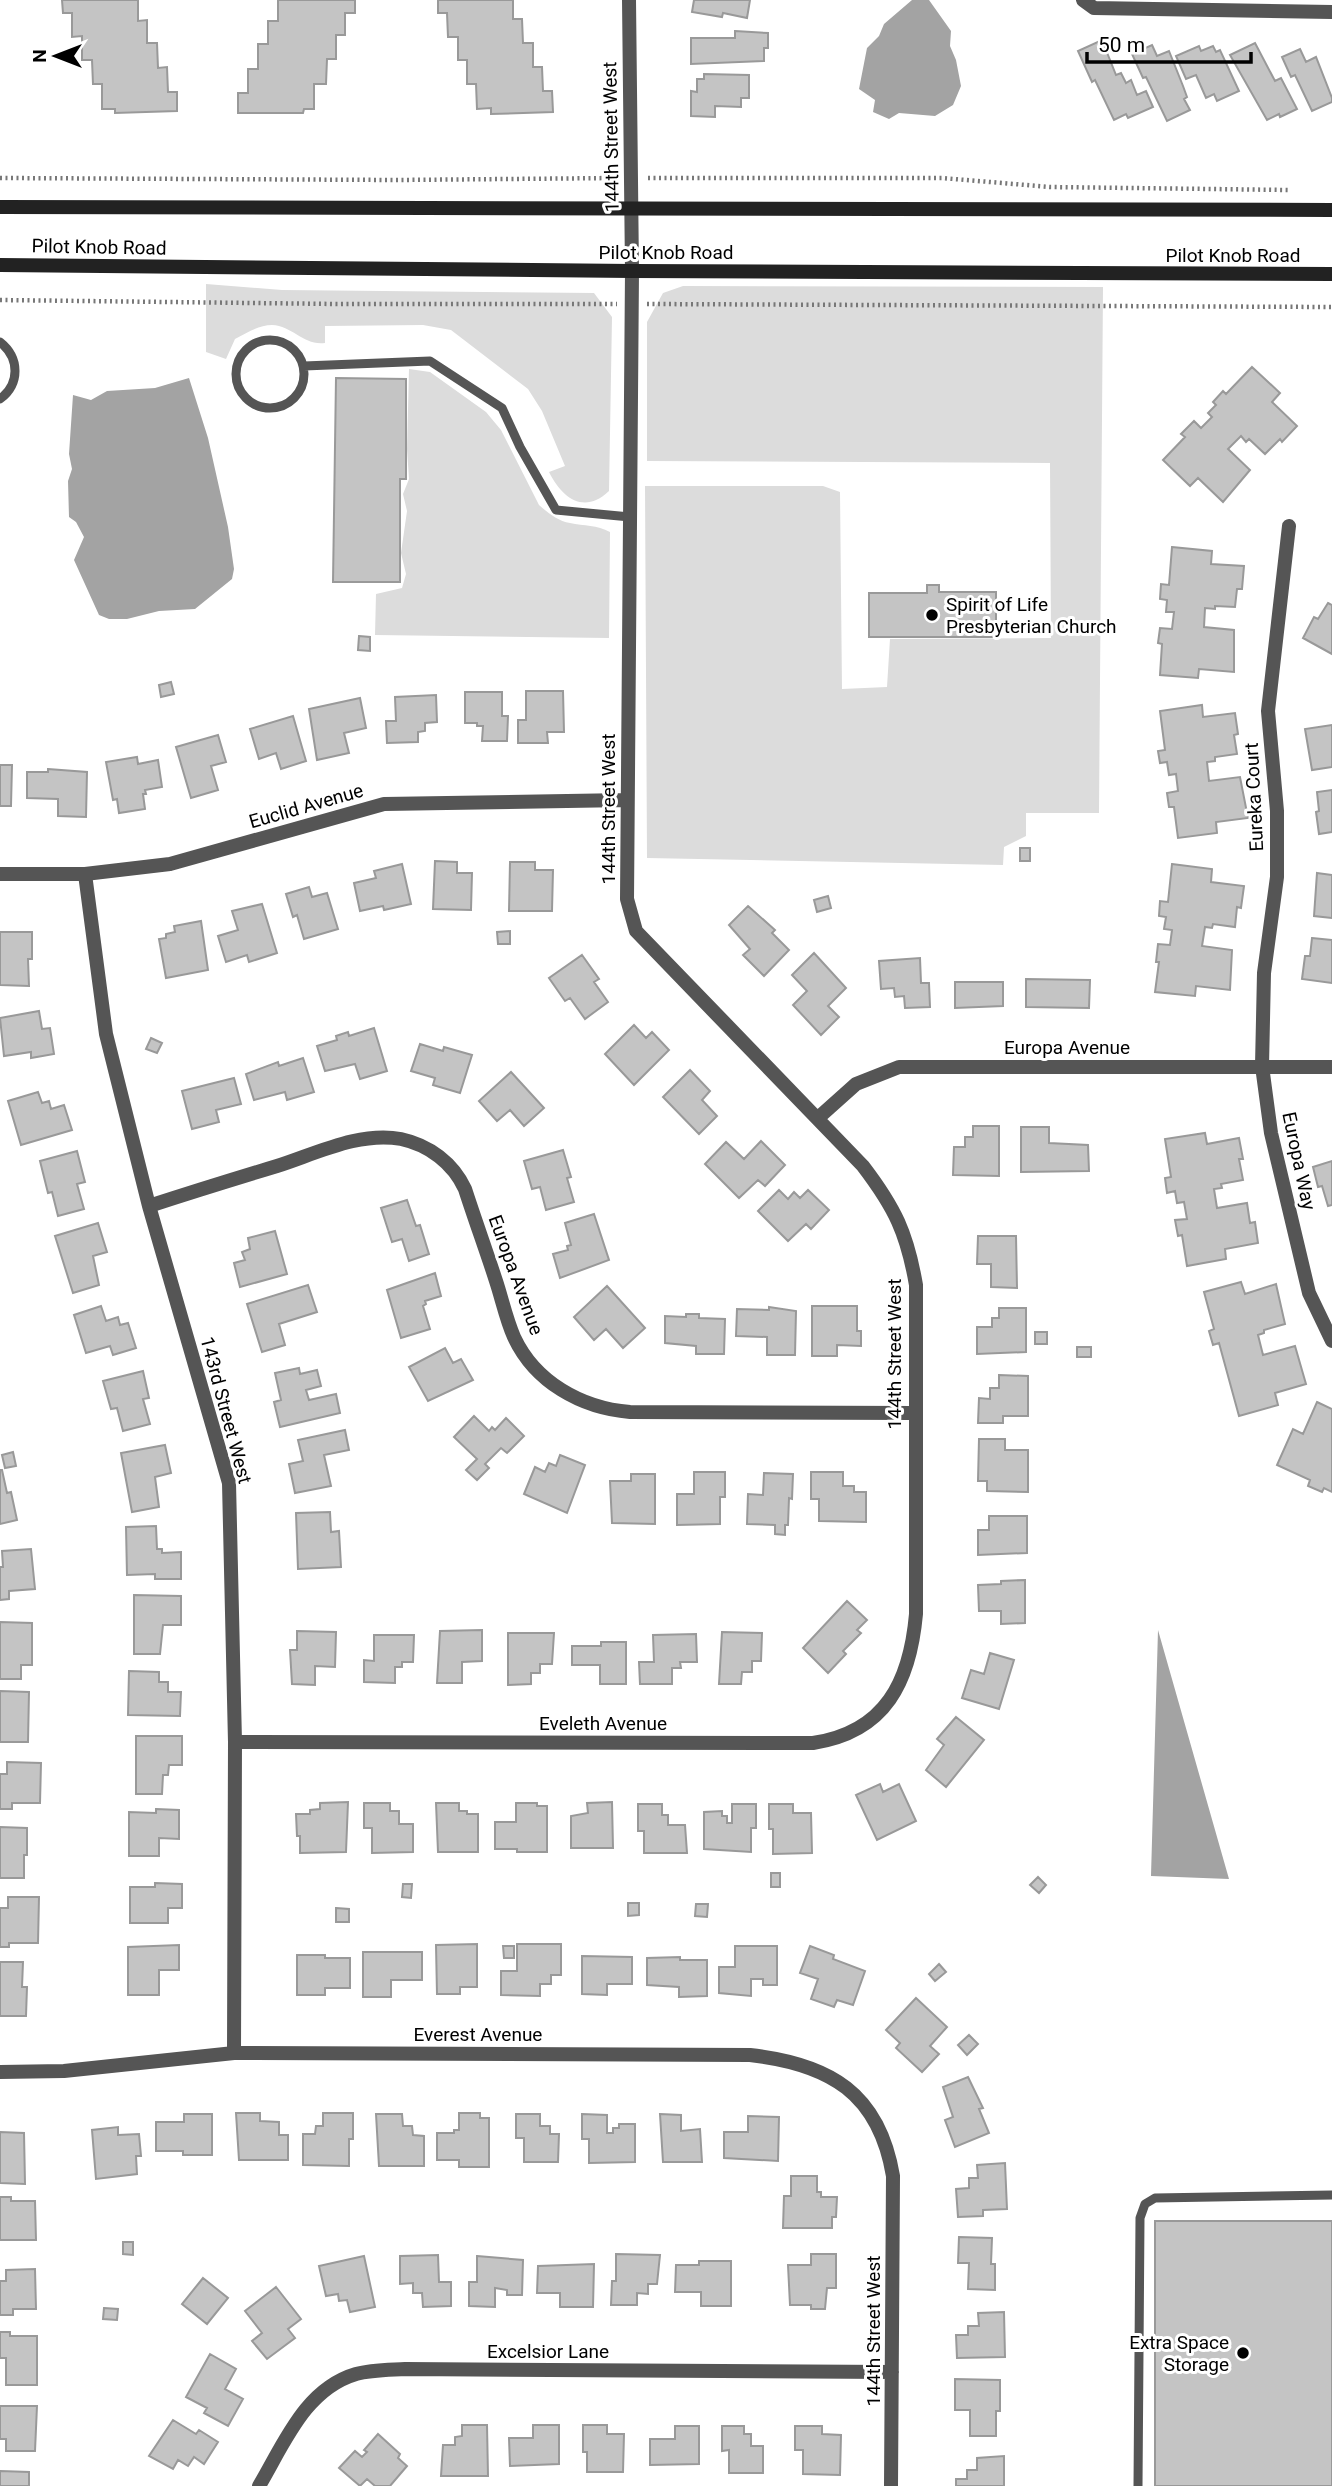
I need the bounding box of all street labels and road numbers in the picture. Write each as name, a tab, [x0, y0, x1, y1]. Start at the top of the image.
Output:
street label: 144th Street West	[598, 61, 624, 213]
street label: Pilot Knob Road	[31, 234, 167, 260]
street label: Pilot Knob Road	[598, 241, 734, 264]
street label: Pilot Knob Road	[1165, 244, 1301, 267]
street label: 144th Street West	[597, 734, 620, 884]
street label: Eureka Court	[1240, 742, 1268, 852]
street label: Euclid Avenue	[246, 779, 366, 833]
street label: Europa Avenue	[1004, 1036, 1130, 1059]
street label: Europa Way	[1277, 1110, 1321, 1212]
street label: Europa Avenue	[484, 1212, 548, 1338]
street label: 144th Street West	[883, 1279, 906, 1429]
street label: 143rd Street West	[195, 1334, 257, 1486]
street label: Eveleth Avenue	[539, 1712, 667, 1735]
street label: Everest Avenue	[414, 2023, 542, 2046]
street label: 144th Street West	[862, 2256, 885, 2406]
street label: Excelsior Lane	[487, 2340, 609, 2363]

